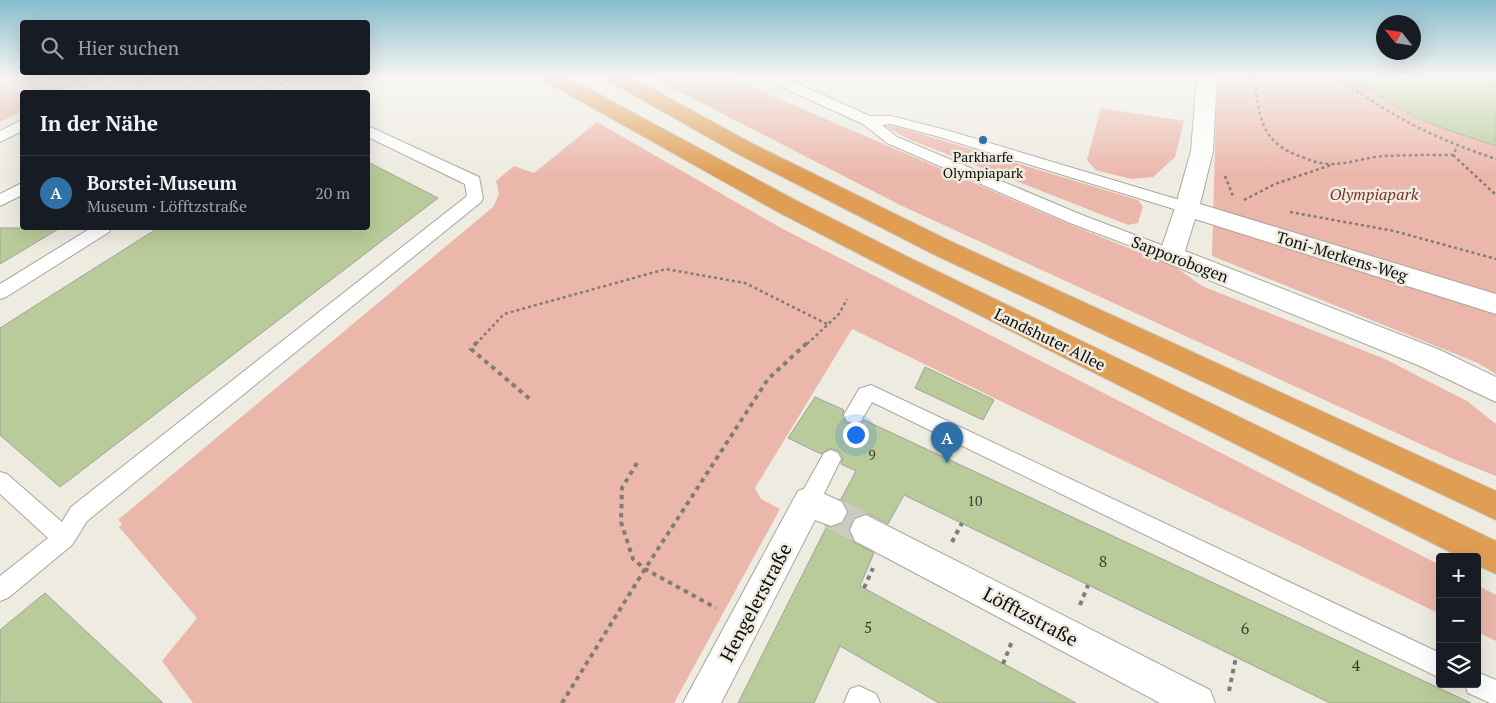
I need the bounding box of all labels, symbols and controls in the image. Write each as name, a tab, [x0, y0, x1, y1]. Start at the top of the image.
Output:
north arrow	[1376, 15, 1421, 60]
search box	[20, 20, 370, 75]
icon: search	[38, 34, 66, 62]
text: Hier suchen	[78, 35, 179, 60]
text: In der Nähe	[40, 109, 158, 137]
marker: Parkharfe Olympiapark	[977, 134, 989, 146]
place label: Parkharfe Olympiapark	[943, 147, 1024, 182]
text: Borstei-Museum	[87, 170, 237, 195]
text: A	[50, 182, 62, 204]
text: 20 m	[315, 182, 350, 204]
park label: Olympiapark	[1330, 183, 1419, 205]
text: Museum · Löfftzstraße	[87, 195, 247, 217]
street label: Toni-Merkens-Weg	[1274, 226, 1411, 287]
street label: Sapporobogen	[1128, 230, 1232, 288]
street label: Landshuter Allee	[991, 303, 1109, 375]
your location	[843, 422, 869, 448]
pin: A	[931, 422, 963, 463]
house number: 9	[868, 445, 876, 464]
house number: 10	[968, 491, 982, 510]
street label: Hengelerstraße	[713, 538, 797, 666]
house number: 8	[1099, 550, 1107, 572]
map controls	[1436, 553, 1481, 688]
button: +	[1436, 553, 1481, 598]
street label: Löfftzstraße	[979, 581, 1083, 651]
button: −	[1436, 598, 1481, 643]
house number: 5	[864, 616, 872, 638]
house number: 6	[1241, 617, 1250, 639]
button: layers	[1436, 643, 1481, 688]
house number: 4	[1352, 654, 1361, 676]

